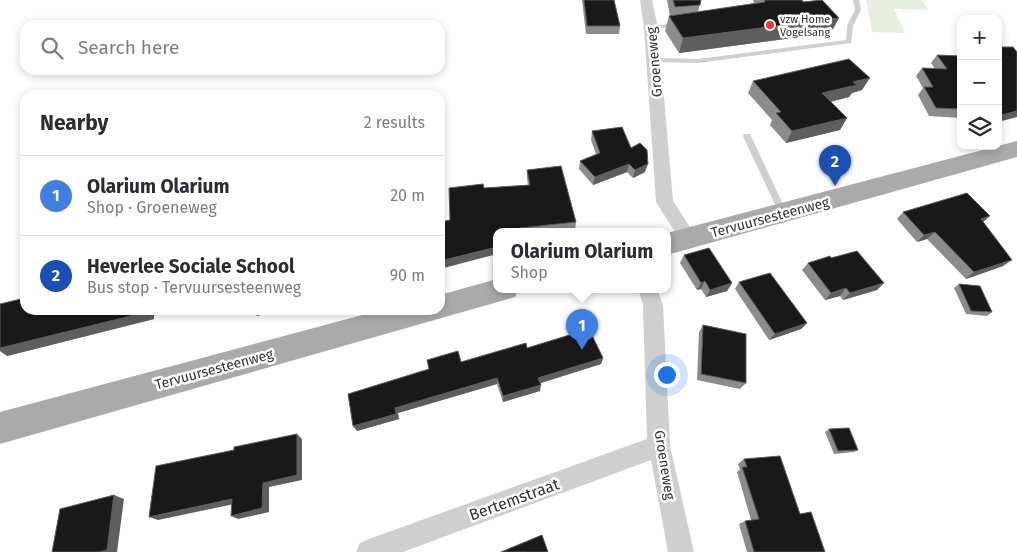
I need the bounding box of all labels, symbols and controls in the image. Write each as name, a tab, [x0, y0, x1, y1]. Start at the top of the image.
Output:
place label: vzw Home Vogelsang	[780, 13, 830, 39]
map controls	[957, 15, 1002, 150]
button: +	[957, 15, 1002, 60]
marker: vzw Home Vogelsang	[764, 19, 776, 31]
search box	[20, 20, 445, 75]
street label: Groeneweg	[643, 25, 666, 98]
icon: search	[38, 34, 66, 62]
text: Search here	[78, 36, 179, 59]
button: −	[957, 60, 1002, 105]
button: layers	[957, 105, 1002, 150]
text: Nearby	[40, 110, 108, 136]
text: 2 results	[364, 113, 425, 132]
pin: 2	[819, 145, 851, 186]
text: Olarium Olarium	[87, 175, 229, 198]
text: 1	[52, 186, 60, 205]
text: 20 m	[390, 186, 425, 205]
street label: Tervuursesteenweg	[709, 193, 832, 241]
text: Shop · Groeneweg	[87, 198, 217, 217]
popup	[493, 228, 671, 293]
text: Olarium Olarium	[511, 240, 653, 263]
text: Heverlee Sociale School	[87, 255, 295, 278]
text: Shop	[511, 263, 548, 282]
text: 2	[52, 266, 60, 285]
text: 90 m	[390, 266, 425, 285]
text: Bus stop · Tervuursesteenweg	[87, 278, 301, 297]
pin: 1	[566, 309, 598, 350]
street label: Tervuursesteenweg	[153, 345, 276, 393]
your location	[654, 362, 680, 388]
street label: Groeneweg	[651, 429, 679, 502]
street label: Bertemstraat	[466, 474, 562, 525]

